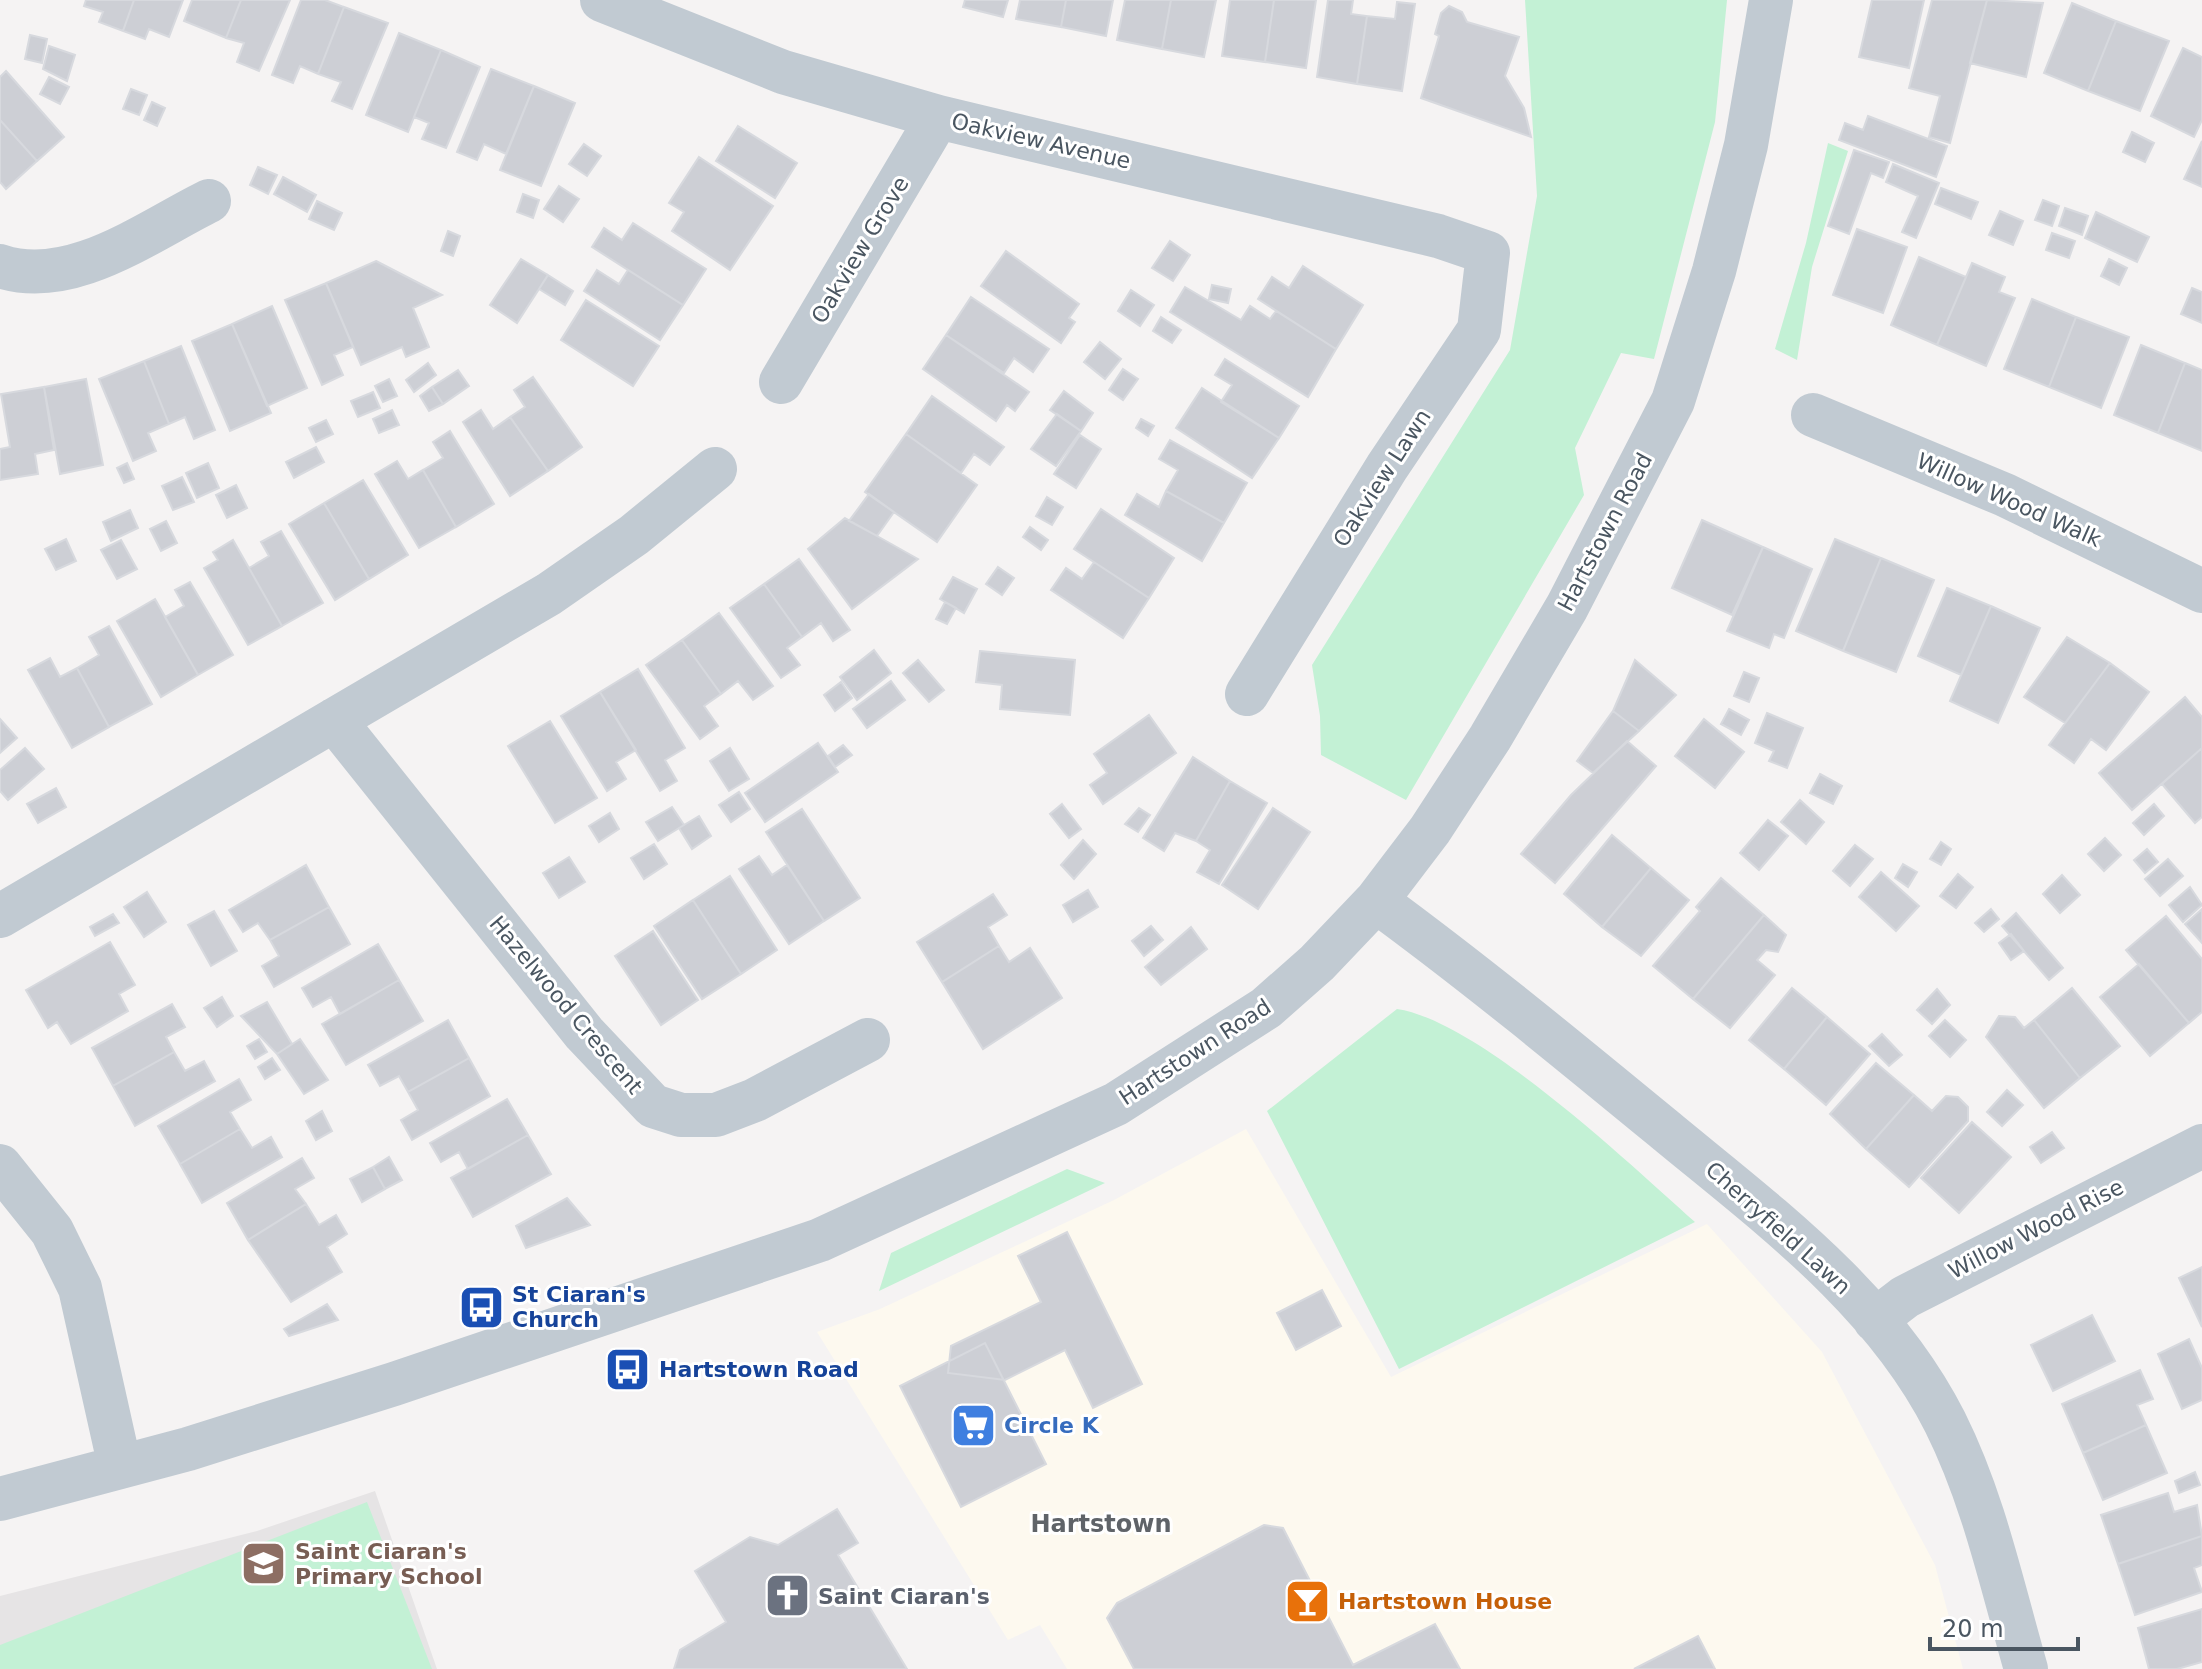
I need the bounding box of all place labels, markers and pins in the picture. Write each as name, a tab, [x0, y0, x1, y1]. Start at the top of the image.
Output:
place label: St Ciaran's Church	[512, 1282, 646, 1332]
bus stop icon: St Ciaran's Church	[457, 1283, 505, 1331]
bus stop icon: Hartstown Road	[604, 1345, 652, 1393]
place label: Hartstown Road	[659, 1357, 859, 1382]
supermarket icon: Circle K	[949, 1401, 997, 1449]
place label: Circle K	[1004, 1413, 1100, 1438]
place label: Saint Ciaran's Primary School	[295, 1539, 482, 1589]
school or university icon: Saint Ciaran's Primary School	[240, 1540, 288, 1588]
church icon: Saint Ciaran's	[763, 1572, 811, 1620]
bar icon: Hartstown House	[1283, 1577, 1331, 1625]
place label: Saint Ciaran's	[818, 1584, 990, 1609]
place label: Hartstown House	[1338, 1589, 1552, 1614]

